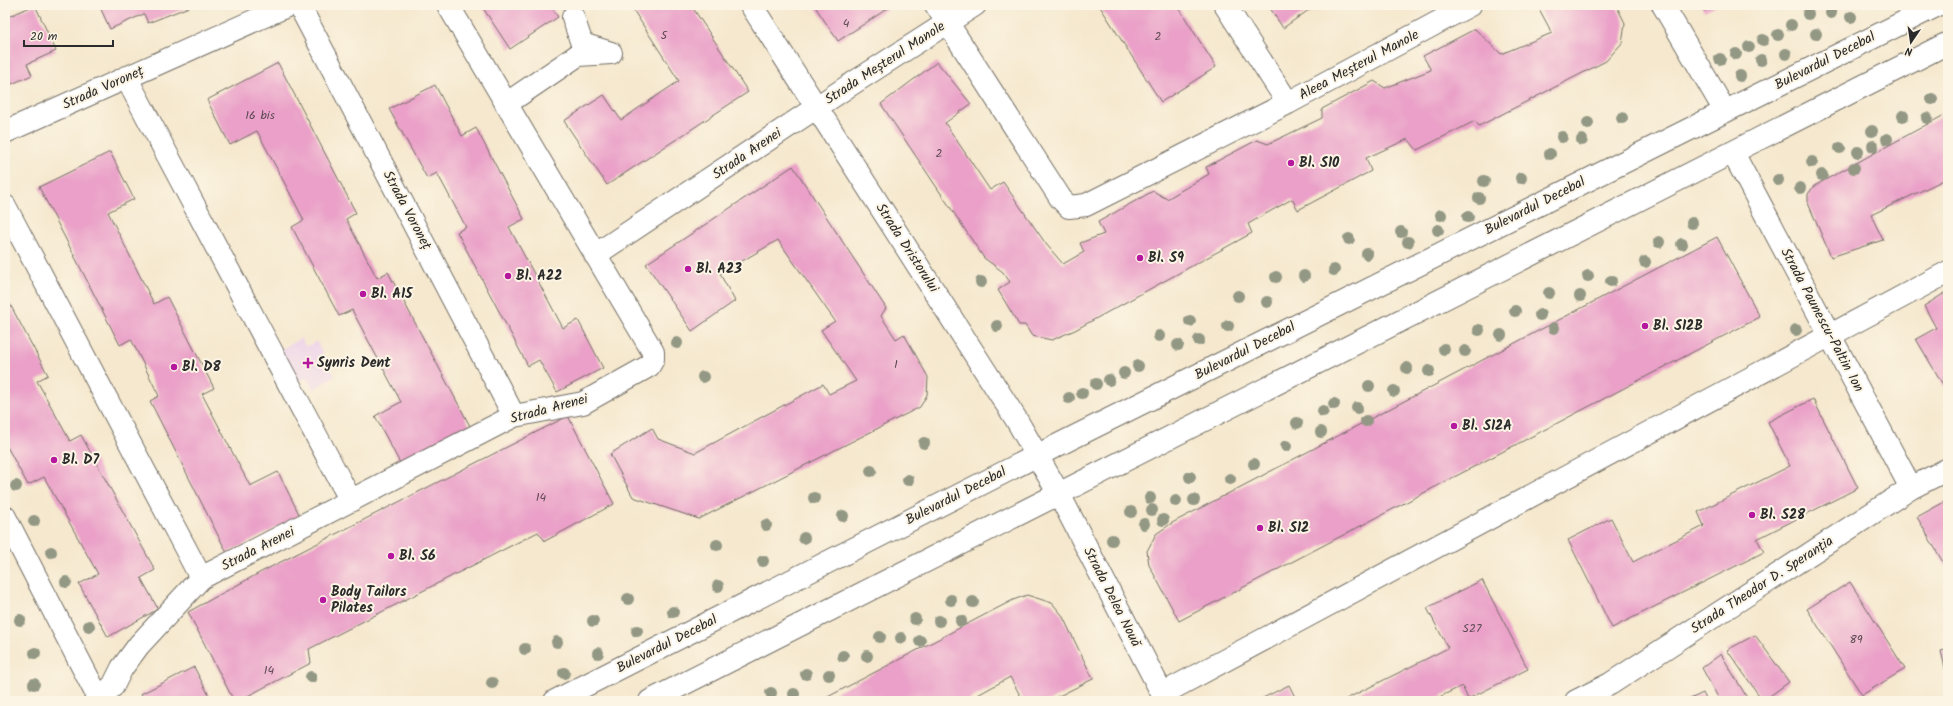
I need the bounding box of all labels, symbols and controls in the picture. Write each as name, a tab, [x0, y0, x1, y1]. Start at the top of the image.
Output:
house number: 4	[843, 14, 850, 33]
street label: Strada Meșterul Manole	[820, 15, 950, 110]
scale bar	[24, 22, 113, 48]
north arrow	[1891, 22, 1931, 62]
street label: Aleea Meșterul Manole	[1295, 24, 1424, 106]
house number: 5	[661, 26, 669, 45]
street label: Bulevardul Decebal	[1771, 26, 1880, 96]
text: 20 m	[30, 27, 58, 46]
house number: 2	[1155, 27, 1162, 46]
text: N	[1904, 41, 1914, 60]
street label: Strada Voroneț	[59, 60, 148, 116]
house number: 16 bis	[245, 106, 275, 125]
street label: Strada Arenei	[708, 122, 787, 185]
house number: 2	[936, 144, 943, 163]
place label: Bl. S10	[1299, 152, 1340, 174]
marker: Bl. S10	[1286, 158, 1296, 168]
street label: Strada Voroneț	[377, 166, 438, 254]
street label: Bulevardul Decebal	[1481, 171, 1590, 241]
street label: Strada Dristorului	[870, 199, 945, 298]
street label: Strada Paunescu-Paltin Ion	[1775, 244, 1869, 396]
place label: Bl. S9	[1148, 247, 1184, 269]
marker: Bl. S9	[1135, 253, 1145, 263]
place label: Bl. A23	[696, 258, 742, 280]
marker: Bl. A23	[683, 264, 693, 274]
place label: Bl. A22	[516, 265, 562, 287]
marker: Bl. A22	[503, 271, 513, 281]
place label: Bl. A15	[371, 283, 414, 305]
marker: Bl. A15	[358, 289, 368, 299]
place label: Bl. S12B	[1653, 315, 1703, 337]
street label: Bulevardul Decebal	[1191, 316, 1300, 386]
marker: Bl. S12B	[1640, 321, 1650, 331]
place label: Synris Dent	[317, 352, 391, 374]
house number: 1	[894, 355, 898, 374]
place label: Bl. D8	[182, 356, 221, 378]
marker: Synris Dent	[302, 357, 314, 369]
marker: Bl. D8	[169, 362, 179, 372]
street label: Strada Arenei	[508, 388, 591, 430]
place label: Bl. S12A	[1462, 415, 1512, 437]
marker: Bl. S12A	[1449, 421, 1459, 431]
place label: Bl. D7	[62, 449, 99, 471]
marker: Bl. D7	[49, 455, 59, 465]
street label: Bulevardul Decebal	[902, 461, 1011, 531]
house number: 14	[536, 488, 547, 507]
place label: Bl. S28	[1760, 504, 1806, 526]
marker: Bl. S28	[1747, 510, 1757, 520]
place label: Bl. S12	[1268, 517, 1309, 539]
street label: Strada Arenei	[217, 521, 299, 577]
marker: Bl. S12	[1255, 523, 1265, 533]
street label: Strada Theodor D. Speranția	[1686, 530, 1838, 640]
street label: Strada Delea Nouă	[1077, 543, 1147, 652]
place label: Bl. S6	[399, 545, 436, 567]
marker: Bl. S6	[386, 551, 396, 561]
place label: Body Tailors Pilates	[331, 581, 407, 619]
marker: Body Tailors Pilates	[318, 595, 328, 605]
street label: Bulevardul Decebal	[613, 609, 722, 679]
house number: S27	[1463, 619, 1482, 638]
house number: 89	[1849, 630, 1863, 649]
house number: 14	[264, 661, 275, 680]

